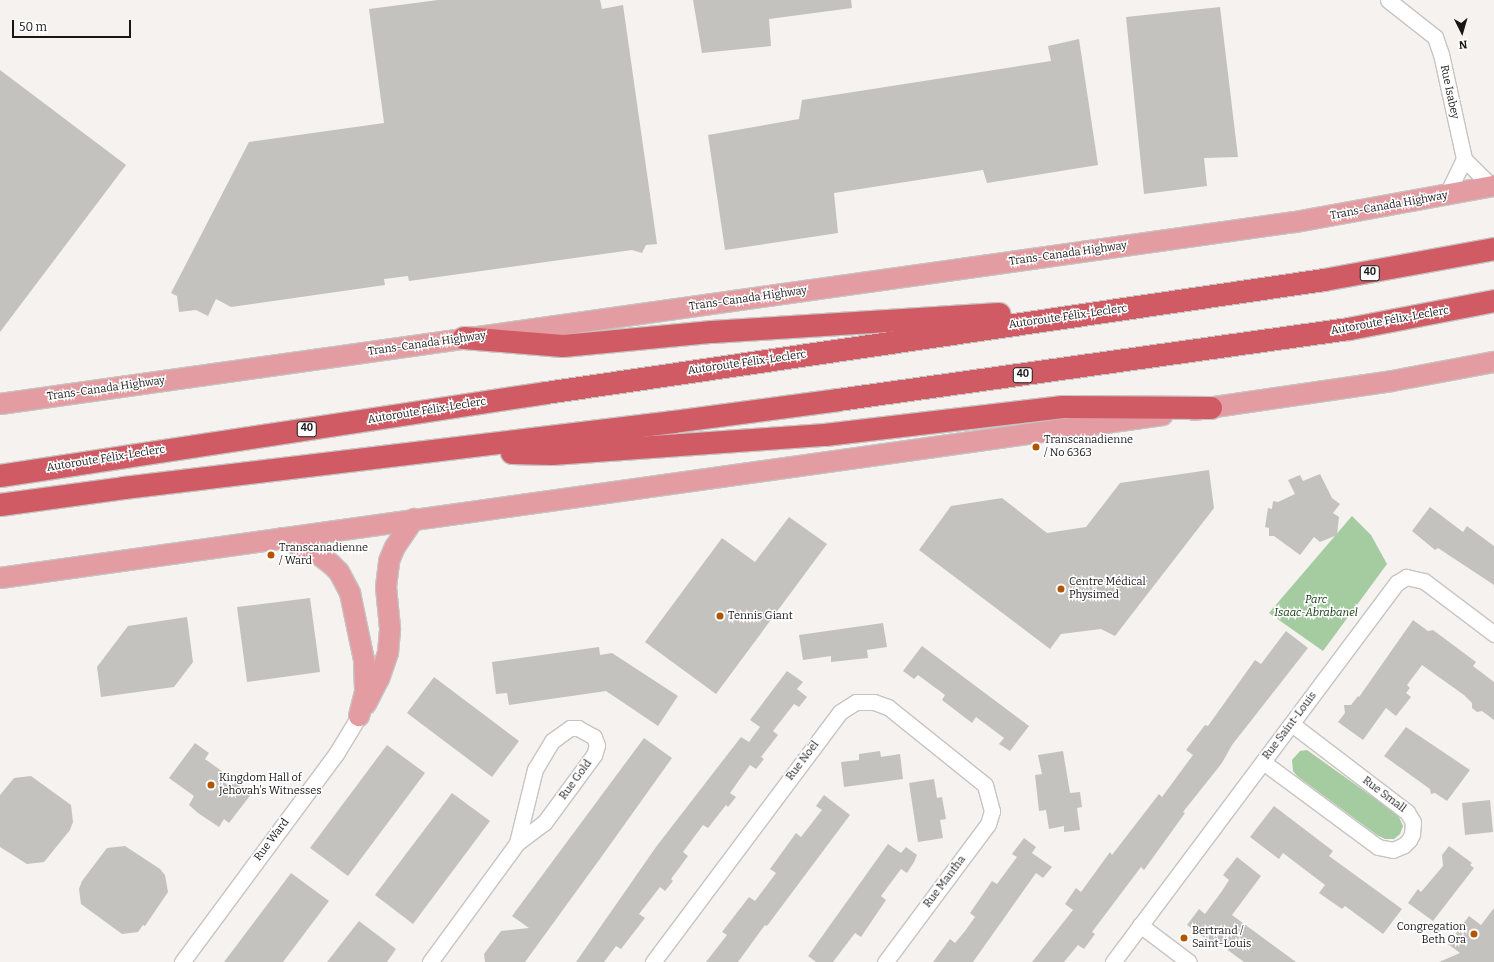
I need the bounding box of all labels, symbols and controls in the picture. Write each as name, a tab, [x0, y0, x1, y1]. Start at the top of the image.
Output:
scale bar	[14, 12, 133, 38]
north arrow	[1442, 12, 1482, 52]
text: 50 m	[19, 20, 47, 34]
text: N	[1458, 38, 1468, 51]
street label: Rue Isabey	[1437, 64, 1461, 120]
street label: Trans-Canada Highway	[1329, 189, 1449, 223]
street label: Trans-Canada Highway	[1008, 239, 1128, 269]
road number: 40	[1359, 265, 1381, 281]
street label: Trans-Canada Highway	[688, 284, 808, 314]
street label: Autoroute Félix-Leclerc	[1008, 302, 1128, 332]
street label: Autoroute Félix-Leclerc	[1330, 304, 1450, 338]
street label: Trans-Canada Highway	[367, 329, 487, 359]
street label: Autoroute Félix-Leclerc	[687, 348, 807, 378]
road number: 40	[1012, 367, 1034, 383]
street label: Trans-Canada Highway	[46, 374, 166, 404]
street label: Autoroute Félix-Leclerc	[367, 395, 487, 427]
road number: 40	[296, 421, 318, 437]
place label: Transcanadienne / No 6363	[1044, 434, 1133, 460]
marker: Transcanadienne / No 6363	[1031, 442, 1041, 452]
street label: Autoroute Félix-Leclerc	[46, 443, 166, 475]
place label: Transcanadienne / Ward	[279, 542, 368, 568]
marker: Transcanadienne / Ward	[266, 550, 276, 560]
place label: Centre Médical Physimed	[1069, 576, 1146, 602]
marker: Centre Médical Physimed	[1056, 584, 1066, 594]
park label: Parc Isaac-Abrabanel	[1274, 594, 1358, 620]
place label: Tennis Giant	[728, 609, 793, 623]
marker: Tennis Giant	[715, 611, 725, 621]
street label: Rue Saint-Louis	[1260, 690, 1320, 762]
street label: Rue Noël	[784, 739, 822, 783]
street label: Rue Gold	[557, 757, 595, 803]
place label: Kingdom Hall of Jehovah's Witnesses	[219, 772, 322, 798]
street label: Rue Small	[1360, 774, 1408, 816]
marker: Kingdom Hall of Jehovah's Witnesses	[206, 780, 216, 790]
street label: Rue Ward	[252, 816, 292, 864]
street label: Rue Mantha	[921, 854, 969, 910]
place label: Congregation Beth Ora	[1397, 921, 1466, 947]
place label: Bertrand / Saint-Louis	[1192, 925, 1251, 951]
marker: Congregation Beth Ora	[1469, 929, 1479, 939]
marker: Bertrand / Saint-Louis	[1179, 933, 1189, 943]

